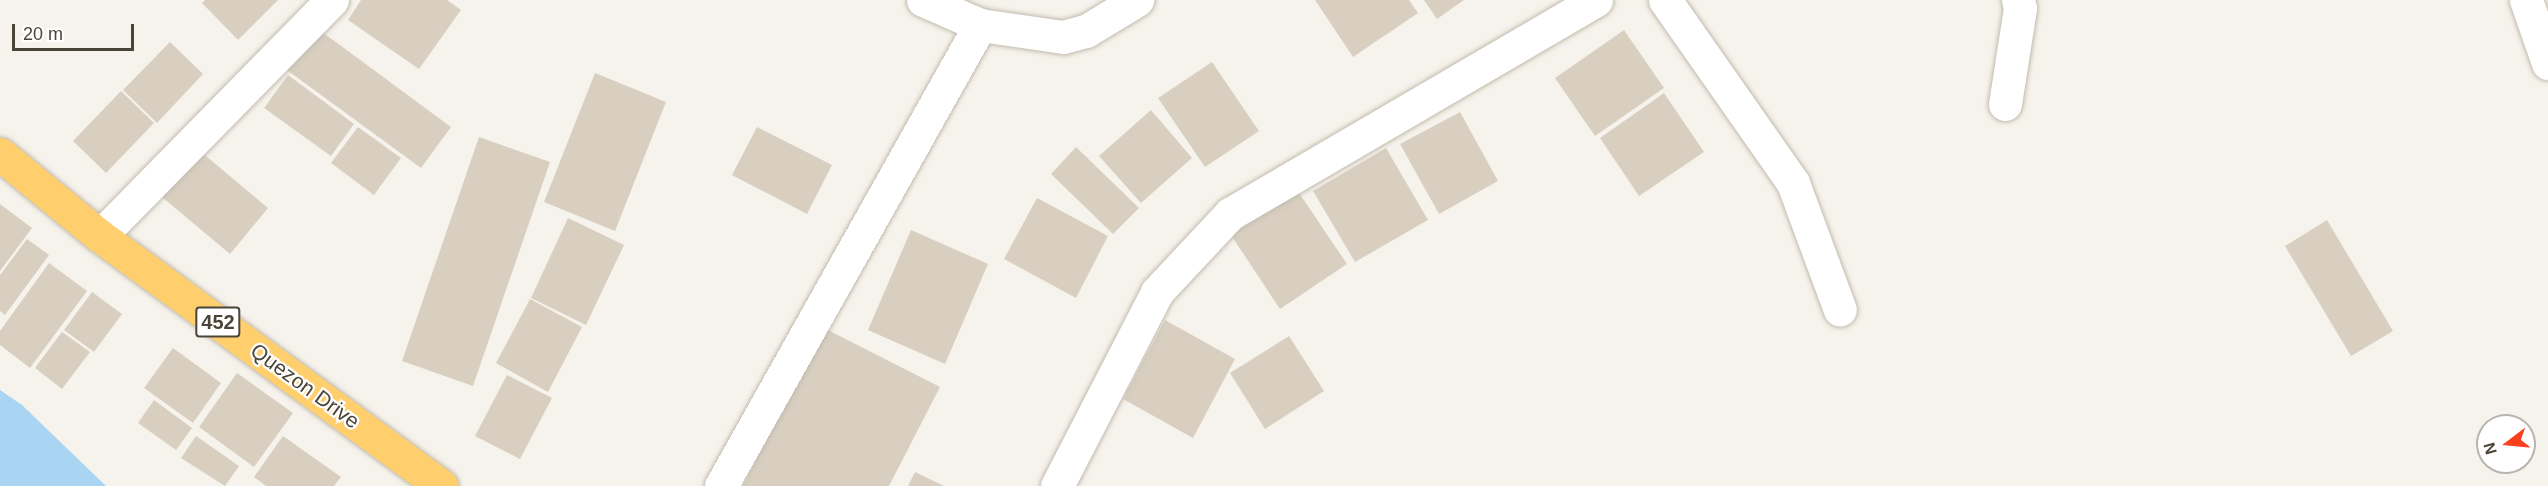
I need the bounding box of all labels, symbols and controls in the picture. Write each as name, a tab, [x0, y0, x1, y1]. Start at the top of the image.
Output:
scale bar	[15, 12, 136, 50]
text: 20 m	[23, 24, 63, 44]
road number: 452	[194, 305, 242, 339]
street label: Quezon Drive	[246, 338, 364, 434]
north arrow	[2476, 414, 2536, 474]
text: N	[2480, 441, 2500, 456]

